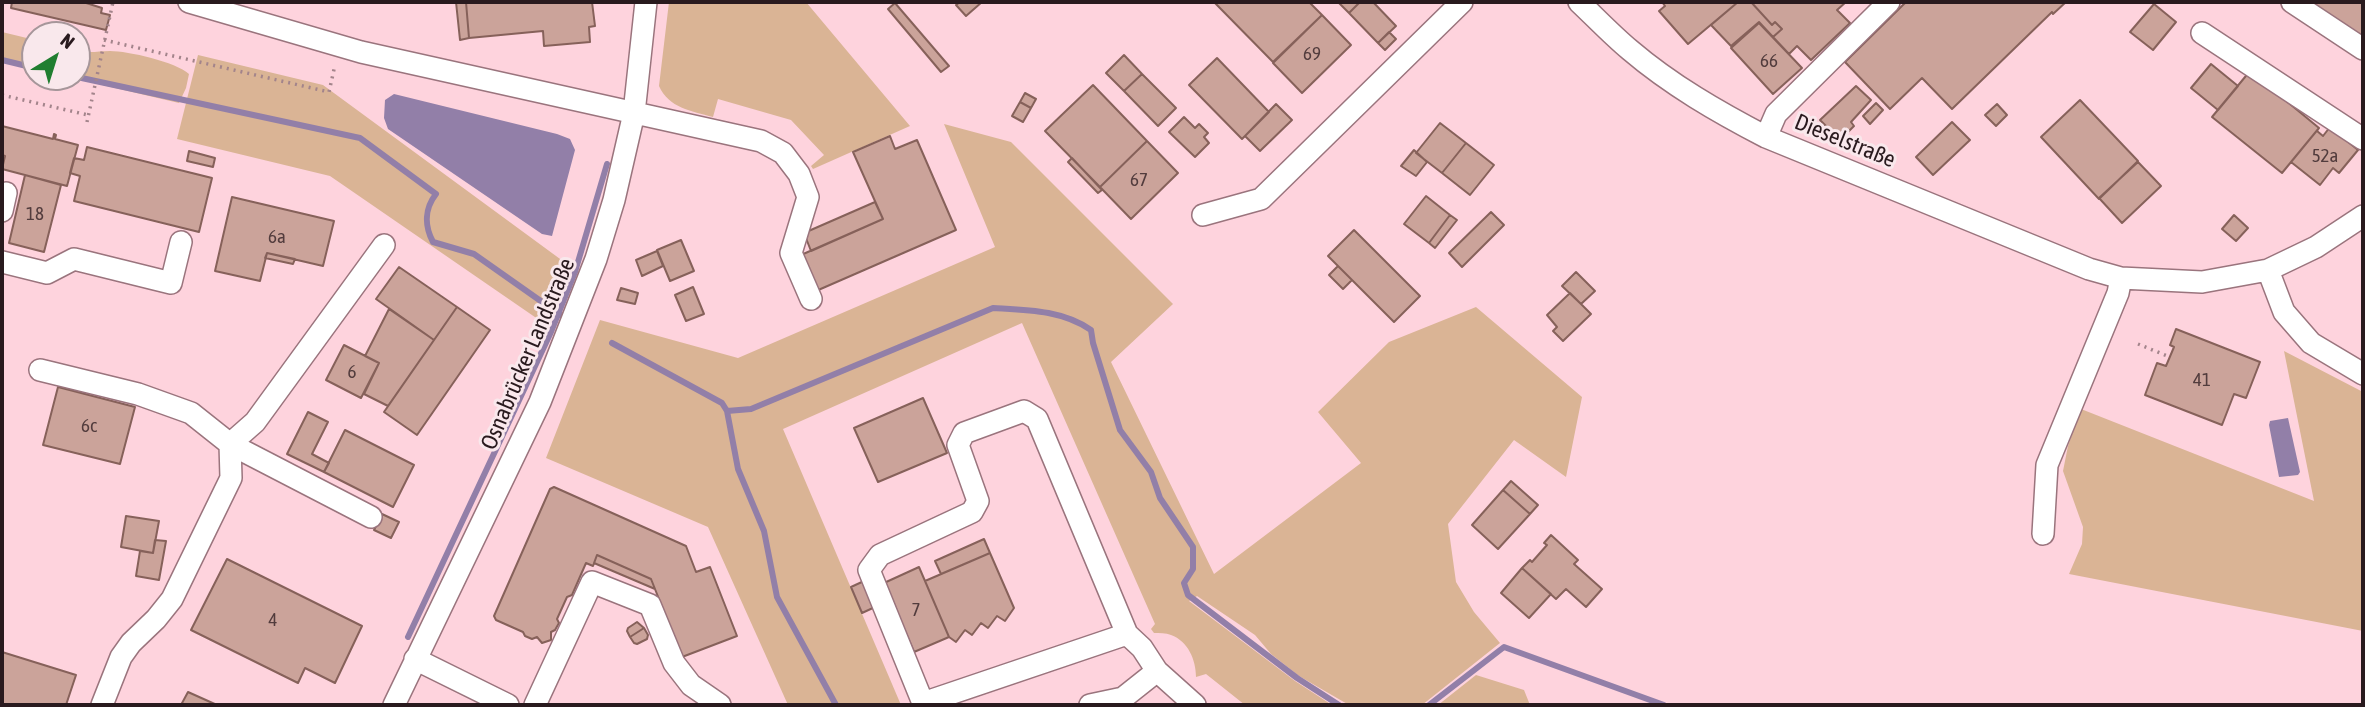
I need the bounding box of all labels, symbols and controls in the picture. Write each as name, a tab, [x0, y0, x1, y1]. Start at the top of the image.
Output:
north arrow	[21, 21, 91, 91]
text: N	[57, 29, 79, 53]
house number: 69	[1303, 43, 1321, 65]
house number: 66	[1760, 50, 1778, 72]
street label: Dieselstraße	[1791, 108, 1899, 174]
house number: 52a	[2312, 145, 2338, 167]
house number: 67	[1130, 169, 1148, 191]
house number: 18	[26, 203, 44, 225]
house number: 6a	[268, 226, 286, 248]
street label: Osnabrücker Landstraße	[475, 254, 581, 454]
house number: 6	[348, 361, 356, 383]
house number: 41	[2193, 369, 2211, 391]
house number: 6c	[81, 415, 97, 437]
house number: 7	[912, 599, 920, 621]
house number: 4	[269, 609, 277, 631]

